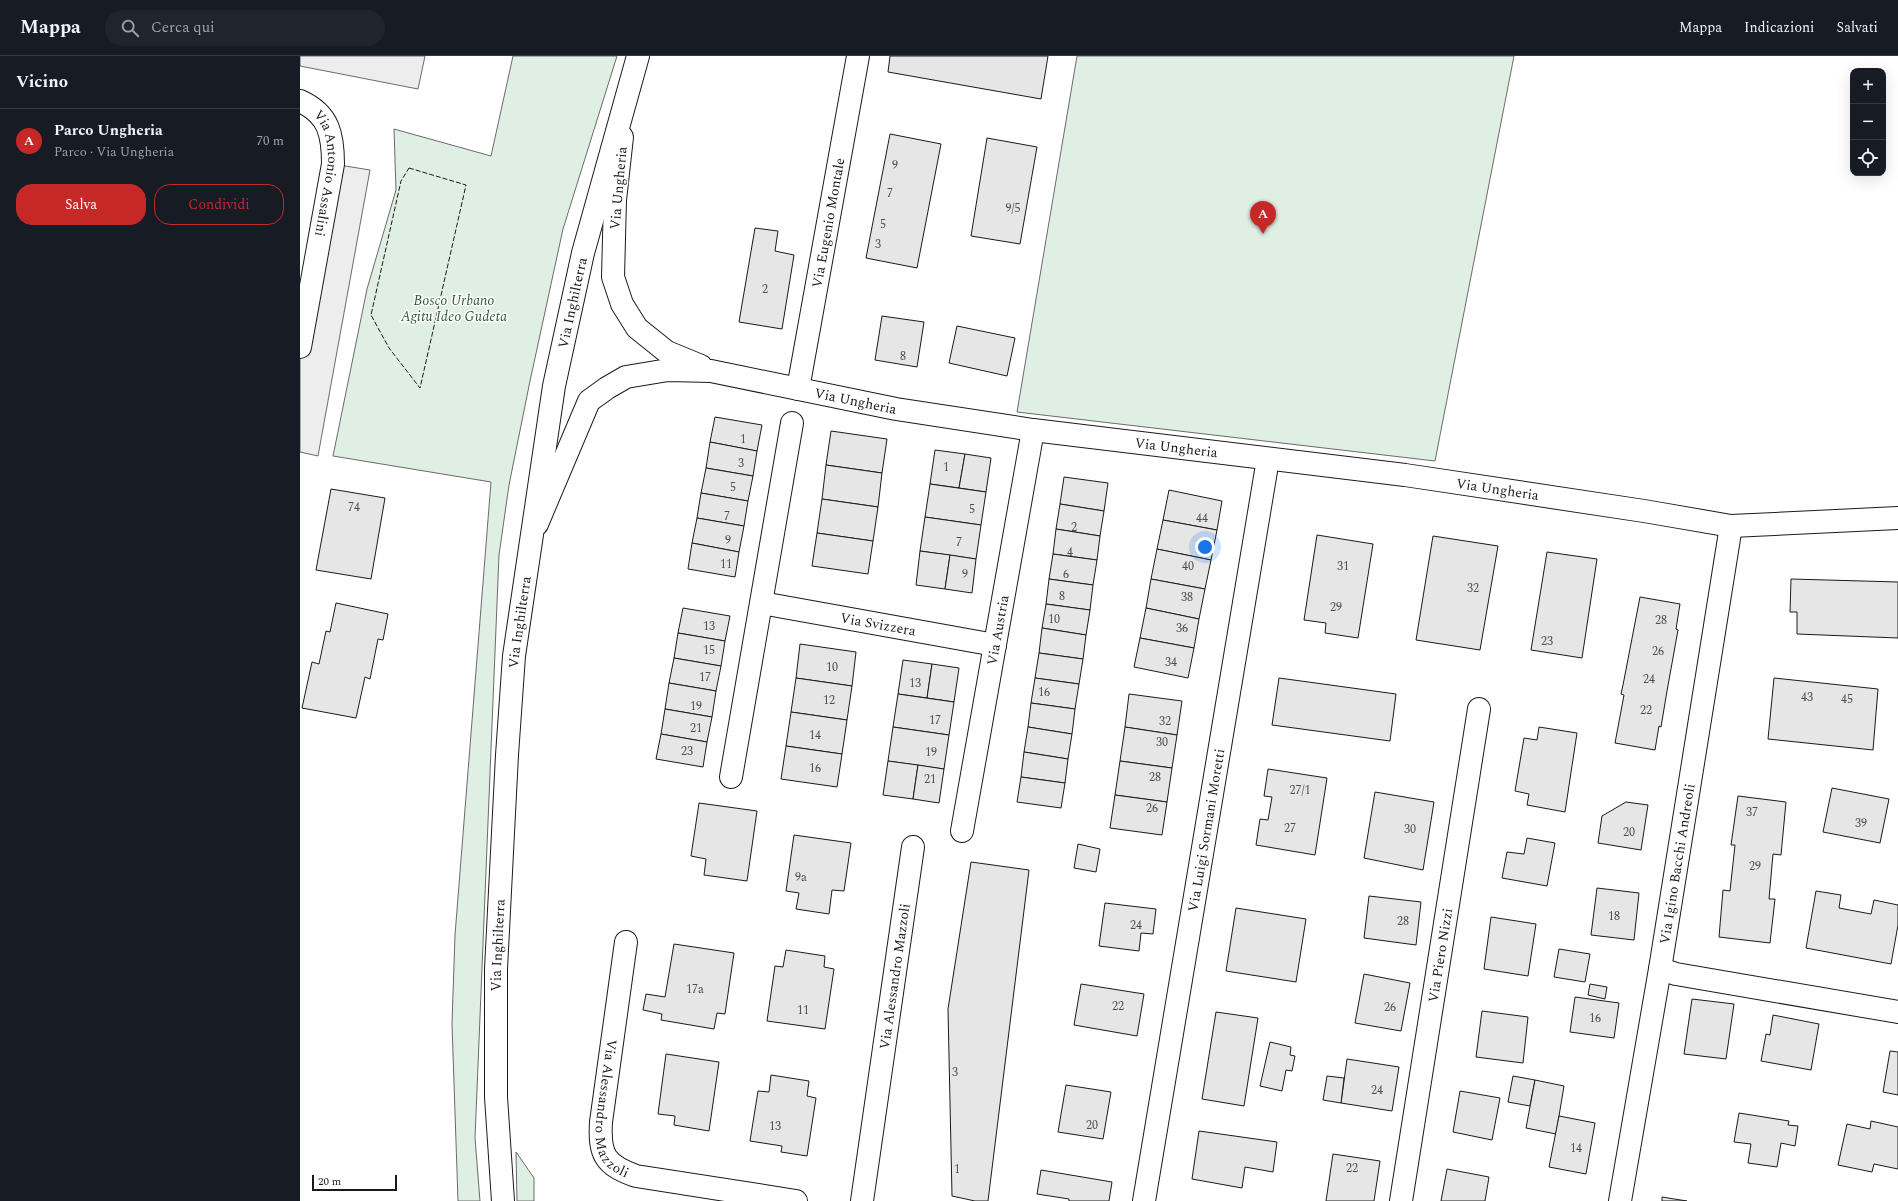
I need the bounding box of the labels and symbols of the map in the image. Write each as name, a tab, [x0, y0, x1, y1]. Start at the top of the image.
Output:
street label: Via Antonio Assalini	[309, 105, 343, 238]
street label: Via Ungheria	[604, 145, 633, 231]
street label: Via Eugenio Montale	[806, 156, 851, 289]
house number: 9	[892, 156, 898, 175]
house number: 7	[887, 184, 893, 203]
house number: 9/5	[1005, 199, 1021, 218]
pin: A	[1250, 201, 1276, 234]
house number: 5	[880, 215, 886, 234]
house number: 3	[875, 235, 881, 254]
street label: Via Inghilterra	[553, 255, 593, 350]
house number: 2	[762, 280, 768, 299]
park label: Bosco Urbano Agitu Ideo Gudeta	[400, 290, 507, 327]
house number: 8	[900, 347, 906, 366]
street label: Via Ungheria	[813, 383, 899, 420]
house number: 1	[740, 430, 746, 449]
street label: Via Ungheria	[1133, 432, 1219, 463]
house number: 3	[738, 454, 744, 473]
house number: 1	[943, 458, 949, 477]
street label: Via Ungheria	[1455, 473, 1540, 506]
house number: 5	[730, 478, 736, 497]
house number: 74	[348, 498, 360, 517]
house number: 5	[969, 500, 975, 519]
house number: 7	[724, 507, 730, 526]
house number: 44	[1196, 509, 1208, 528]
house number: 2	[1071, 518, 1077, 537]
house number: 9	[725, 531, 731, 550]
house number: 7	[956, 533, 962, 552]
your location	[1195, 537, 1215, 557]
house number: 4	[1067, 543, 1073, 562]
house number: 11	[720, 555, 732, 574]
house number: 40	[1182, 557, 1194, 576]
house number: 31	[1337, 557, 1349, 576]
house number: 9	[962, 565, 968, 584]
house number: 6	[1063, 565, 1069, 584]
street label: Via Inghilterra	[503, 575, 537, 669]
house number: 32	[1467, 579, 1479, 598]
house number: 8	[1059, 587, 1065, 606]
house number: 38	[1181, 588, 1193, 607]
street label: Via Austria	[982, 593, 1015, 667]
house number: 29	[1330, 598, 1342, 617]
street label: Via Svizzera	[838, 607, 918, 642]
house number: 10	[1048, 610, 1060, 629]
house number: 28	[1655, 611, 1667, 630]
house number: 13	[703, 617, 715, 636]
house number: 36	[1176, 619, 1188, 638]
house number: 23	[1541, 632, 1553, 651]
house number: 15	[703, 641, 715, 660]
house number: 26	[1652, 642, 1664, 661]
house number: 34	[1165, 653, 1177, 672]
house number: 10	[826, 658, 838, 677]
house number: 17	[699, 668, 711, 687]
house number: 24	[1643, 670, 1655, 689]
house number: 13	[909, 674, 921, 693]
house number: 16	[1038, 683, 1050, 702]
house number: 43	[1801, 688, 1813, 707]
house number: 45	[1841, 690, 1853, 709]
house number: 12	[823, 691, 835, 710]
house number: 19	[690, 697, 702, 716]
house number: 22	[1640, 701, 1652, 720]
house number: 17	[929, 711, 941, 730]
house number: 32	[1159, 712, 1171, 731]
house number: 21	[690, 719, 702, 738]
house number: 14	[809, 726, 821, 745]
house number: 30	[1156, 733, 1168, 752]
house number: 23	[681, 742, 693, 761]
house number: 19	[925, 743, 937, 762]
street label: Via Luigi Sormani Moretti	[1183, 747, 1230, 913]
house number: 16	[809, 759, 821, 778]
house number: 28	[1149, 768, 1161, 787]
house number: 21	[924, 770, 936, 789]
house number: 27/1	[1289, 781, 1311, 800]
street label: Via Igino Bacchi Andreoli	[1654, 782, 1701, 946]
house number: 26	[1146, 799, 1158, 818]
house number: 37	[1746, 803, 1758, 822]
house number: 39	[1855, 814, 1867, 833]
house number: 27	[1284, 819, 1296, 838]
house number: 30	[1404, 820, 1416, 839]
house number: 20	[1623, 823, 1635, 842]
house number: 29	[1749, 857, 1761, 876]
house number: 9a	[795, 868, 807, 887]
street label: Via Inghilterra	[486, 898, 511, 992]
street label: Via Alessandro Mazzoli	[874, 902, 916, 1051]
street label: Via Piero Nizzi	[1423, 906, 1458, 1004]
house number: 18	[1608, 907, 1620, 926]
house number: 28	[1397, 912, 1409, 931]
house number: 24	[1130, 916, 1142, 935]
house number: 17a	[686, 980, 704, 999]
house number: 22	[1112, 997, 1124, 1016]
house number: 26	[1384, 998, 1396, 1017]
house number: 11	[797, 1001, 809, 1020]
house number: 16	[1589, 1009, 1601, 1028]
street label: Via Alessandro Mazzoli	[589, 1038, 632, 1183]
house number: 3	[952, 1063, 958, 1082]
house number: 24	[1371, 1081, 1383, 1100]
house number: 20	[1086, 1116, 1098, 1135]
house number: 13	[769, 1117, 781, 1136]
house number: 14	[1570, 1139, 1582, 1158]
house number: 22	[1346, 1159, 1358, 1178]
house number: 1	[954, 1160, 960, 1179]
scale bar	[312, 1173, 397, 1192]

